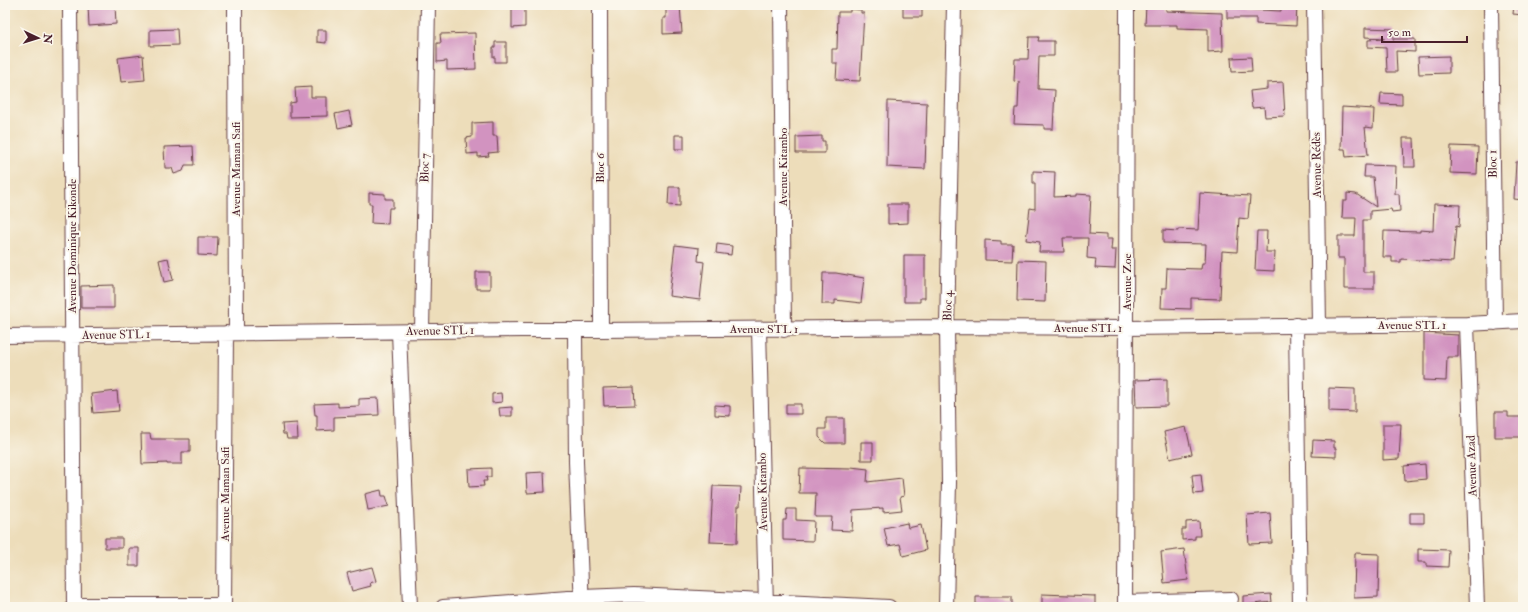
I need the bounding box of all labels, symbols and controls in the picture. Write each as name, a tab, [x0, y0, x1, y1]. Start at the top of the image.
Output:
north arrow	[18, 18, 58, 58]
scale bar	[1382, 18, 1467, 44]
text: 50 m	[1388, 25, 1412, 40]
text: N	[41, 32, 54, 45]
street label: Avenue Maman Safi	[229, 121, 244, 217]
street label: Avenue Kitambo	[776, 128, 791, 207]
street label: Avenue Rédès	[1309, 132, 1325, 199]
street label: Bloc 1	[1485, 150, 1501, 178]
street label: Bloc 6	[593, 152, 608, 183]
street label: Bloc 7	[417, 153, 433, 183]
street label: Avenue Dominique Kikonde	[65, 179, 80, 314]
street label: Avenue Zoe	[1120, 253, 1135, 312]
street label: Bloc 4	[940, 290, 956, 321]
street label: Avenue STL 1	[1377, 318, 1446, 333]
street label: Avenue STL 1	[1053, 321, 1122, 336]
street label: Avenue STL 1	[729, 322, 798, 337]
street label: Avenue STL 1	[405, 323, 474, 339]
street label: Avenue STL 1	[81, 327, 150, 343]
street label: Avenue Azad	[1463, 435, 1481, 498]
street label: Avenue Maman Safi	[218, 446, 233, 542]
street label: Avenue Kitambo	[755, 452, 771, 532]

